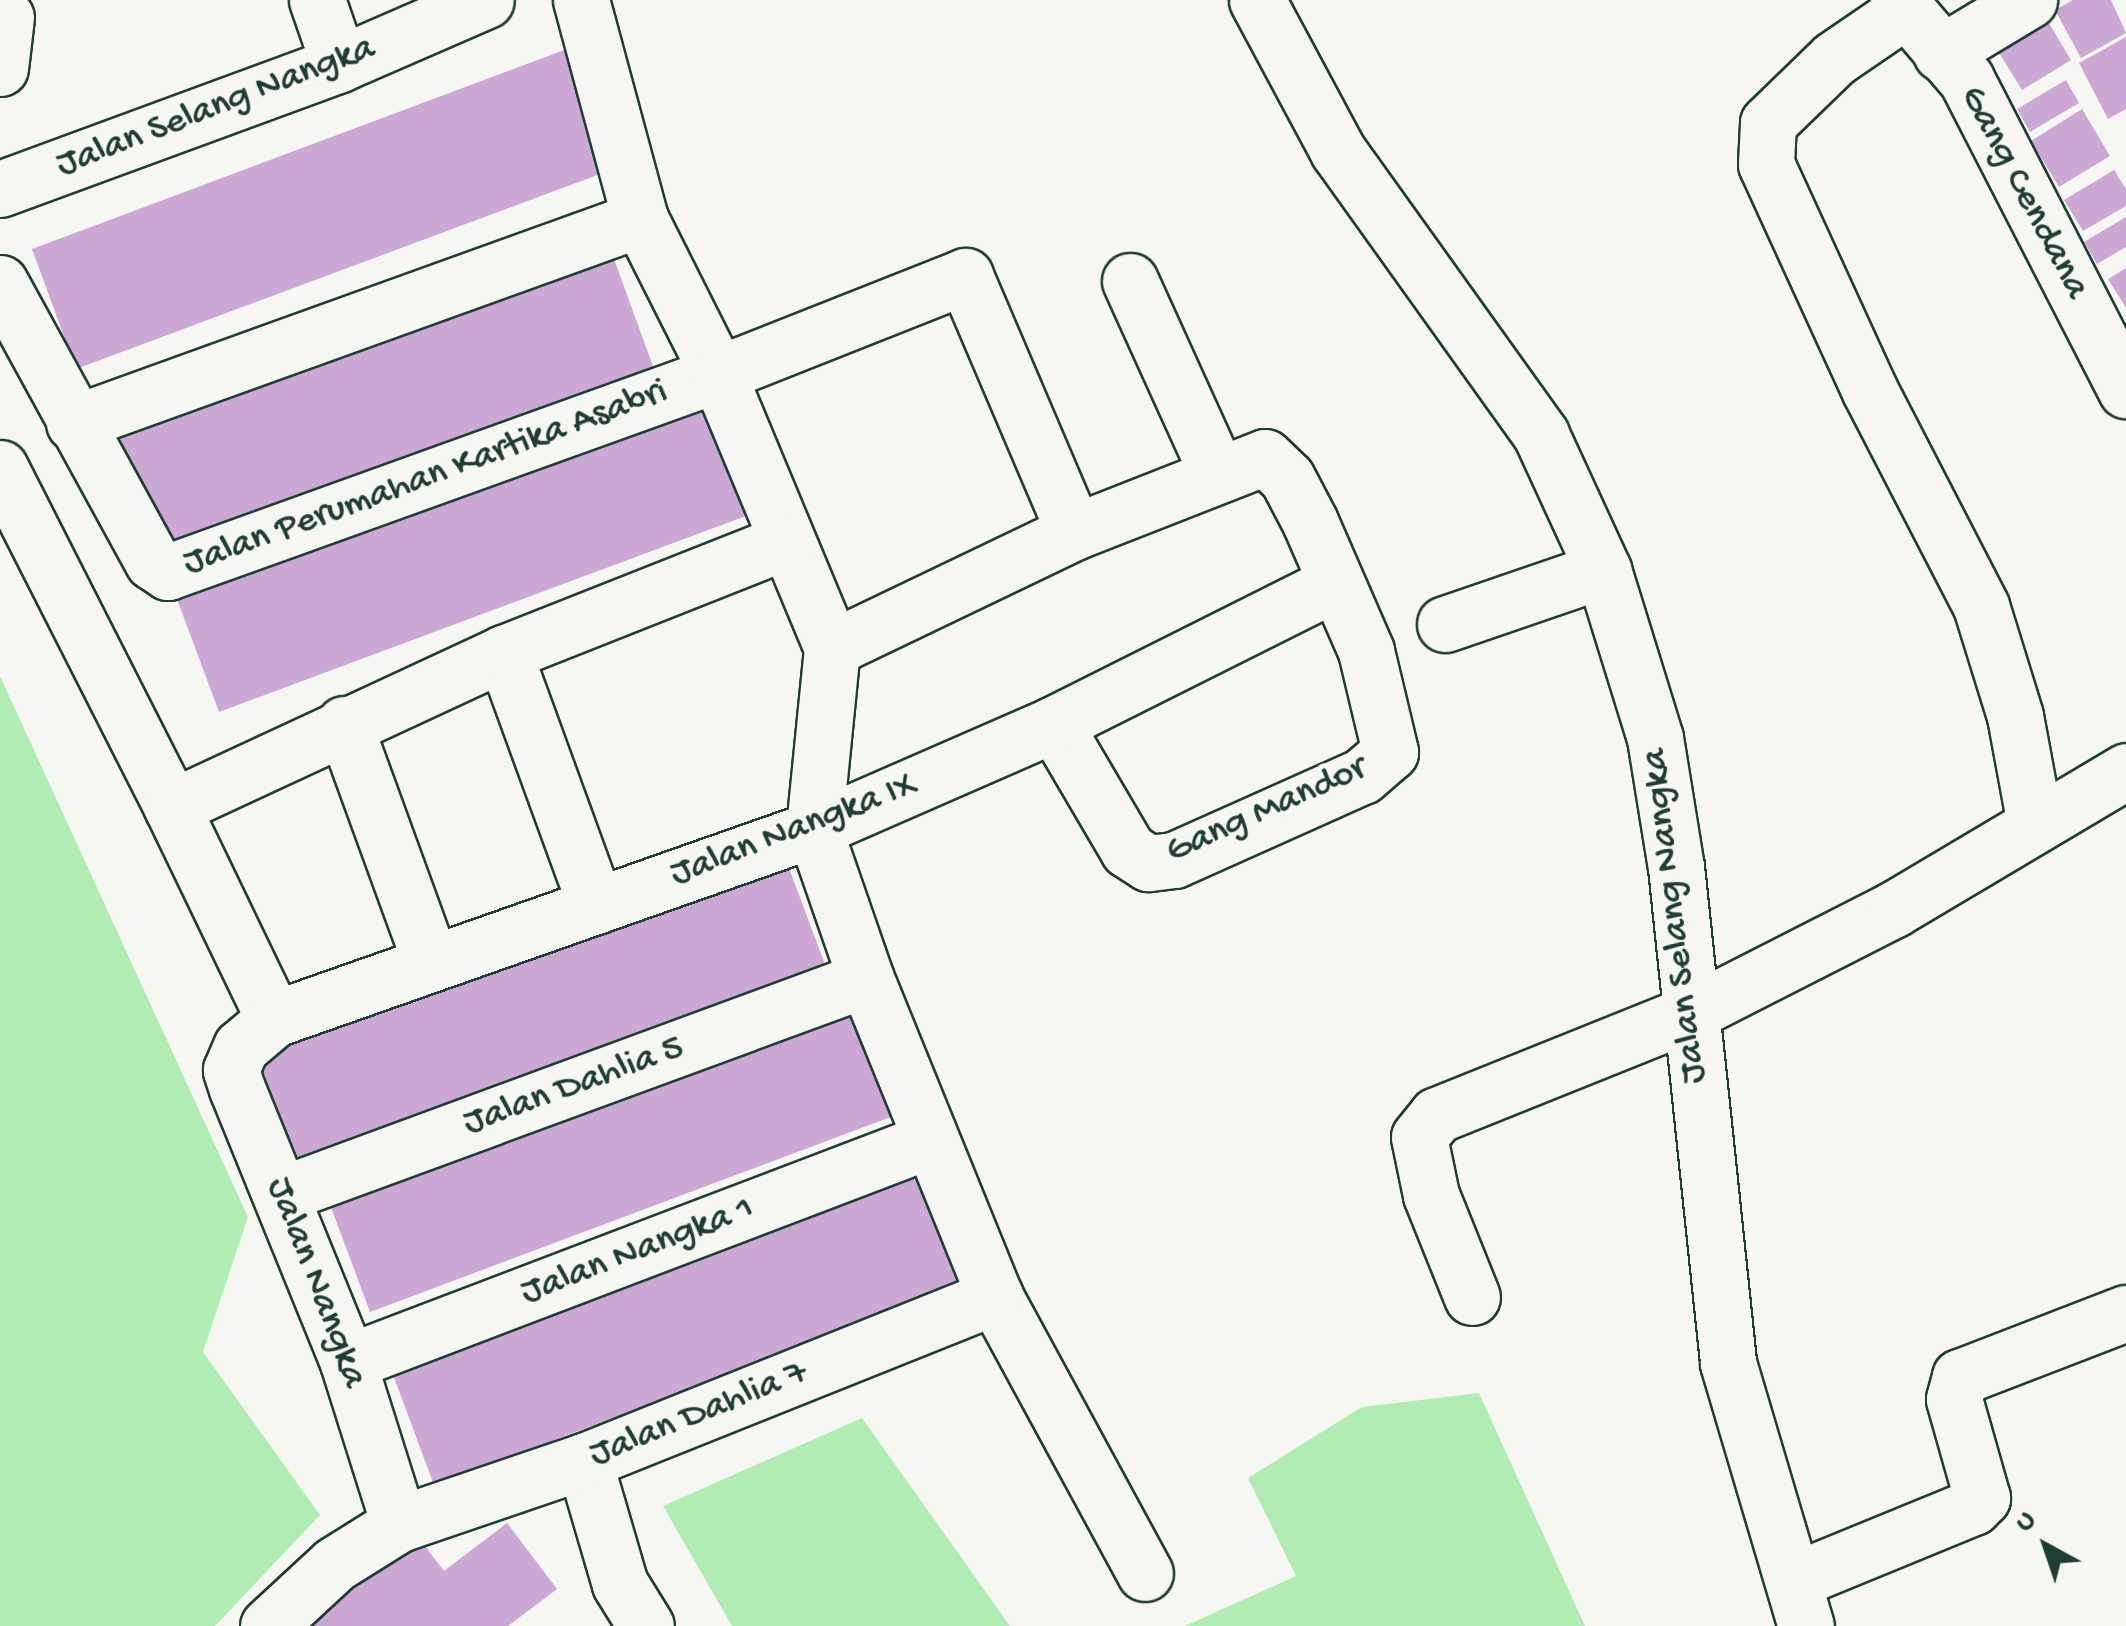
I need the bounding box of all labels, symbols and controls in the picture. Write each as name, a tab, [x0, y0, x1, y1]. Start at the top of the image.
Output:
street label: Jalan Selang Nangka	[51, 26, 381, 190]
street label: Gang Cendana	[1948, 79, 2098, 307]
street label: Jalan Perumahan Kartika Asabri	[178, 370, 674, 588]
street label: Jalan Selang Nangka	[1633, 746, 1719, 1086]
street label: Gang Mandor	[1160, 747, 1374, 875]
street label: Jalan Nangka IX	[665, 763, 923, 899]
street label: Jalan Dahlia 5	[458, 1026, 690, 1148]
street label: Jalan Nangka	[254, 1172, 376, 1394]
street label: Jalan Nangka 1	[515, 1187, 761, 1317]
street label: Jalan Dahlia 7	[584, 1351, 814, 1479]
north arrow	[1996, 1496, 2096, 1596]
text: U	[2010, 1505, 2043, 1540]

